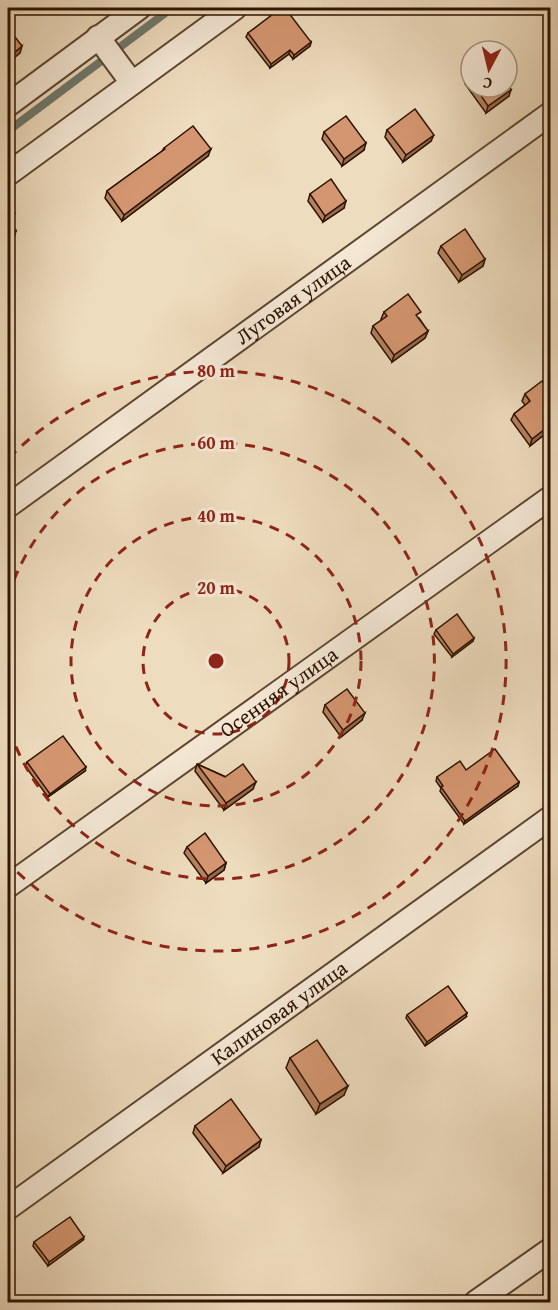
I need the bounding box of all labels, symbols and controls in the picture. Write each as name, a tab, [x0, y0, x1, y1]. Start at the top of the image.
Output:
north arrow	[459, 39, 519, 99]
text: С	[481, 71, 493, 96]
street label: Луговая улица	[229, 247, 357, 352]
text: 80 m	[197, 357, 236, 384]
text: 60 m	[197, 429, 236, 456]
text: 40 m	[197, 502, 236, 529]
text: 20 m	[197, 574, 236, 601]
street label: Осенняя улица	[213, 639, 344, 745]
centre of rings	[206, 651, 226, 671]
street label: Калиновая улица	[204, 953, 354, 1072]

